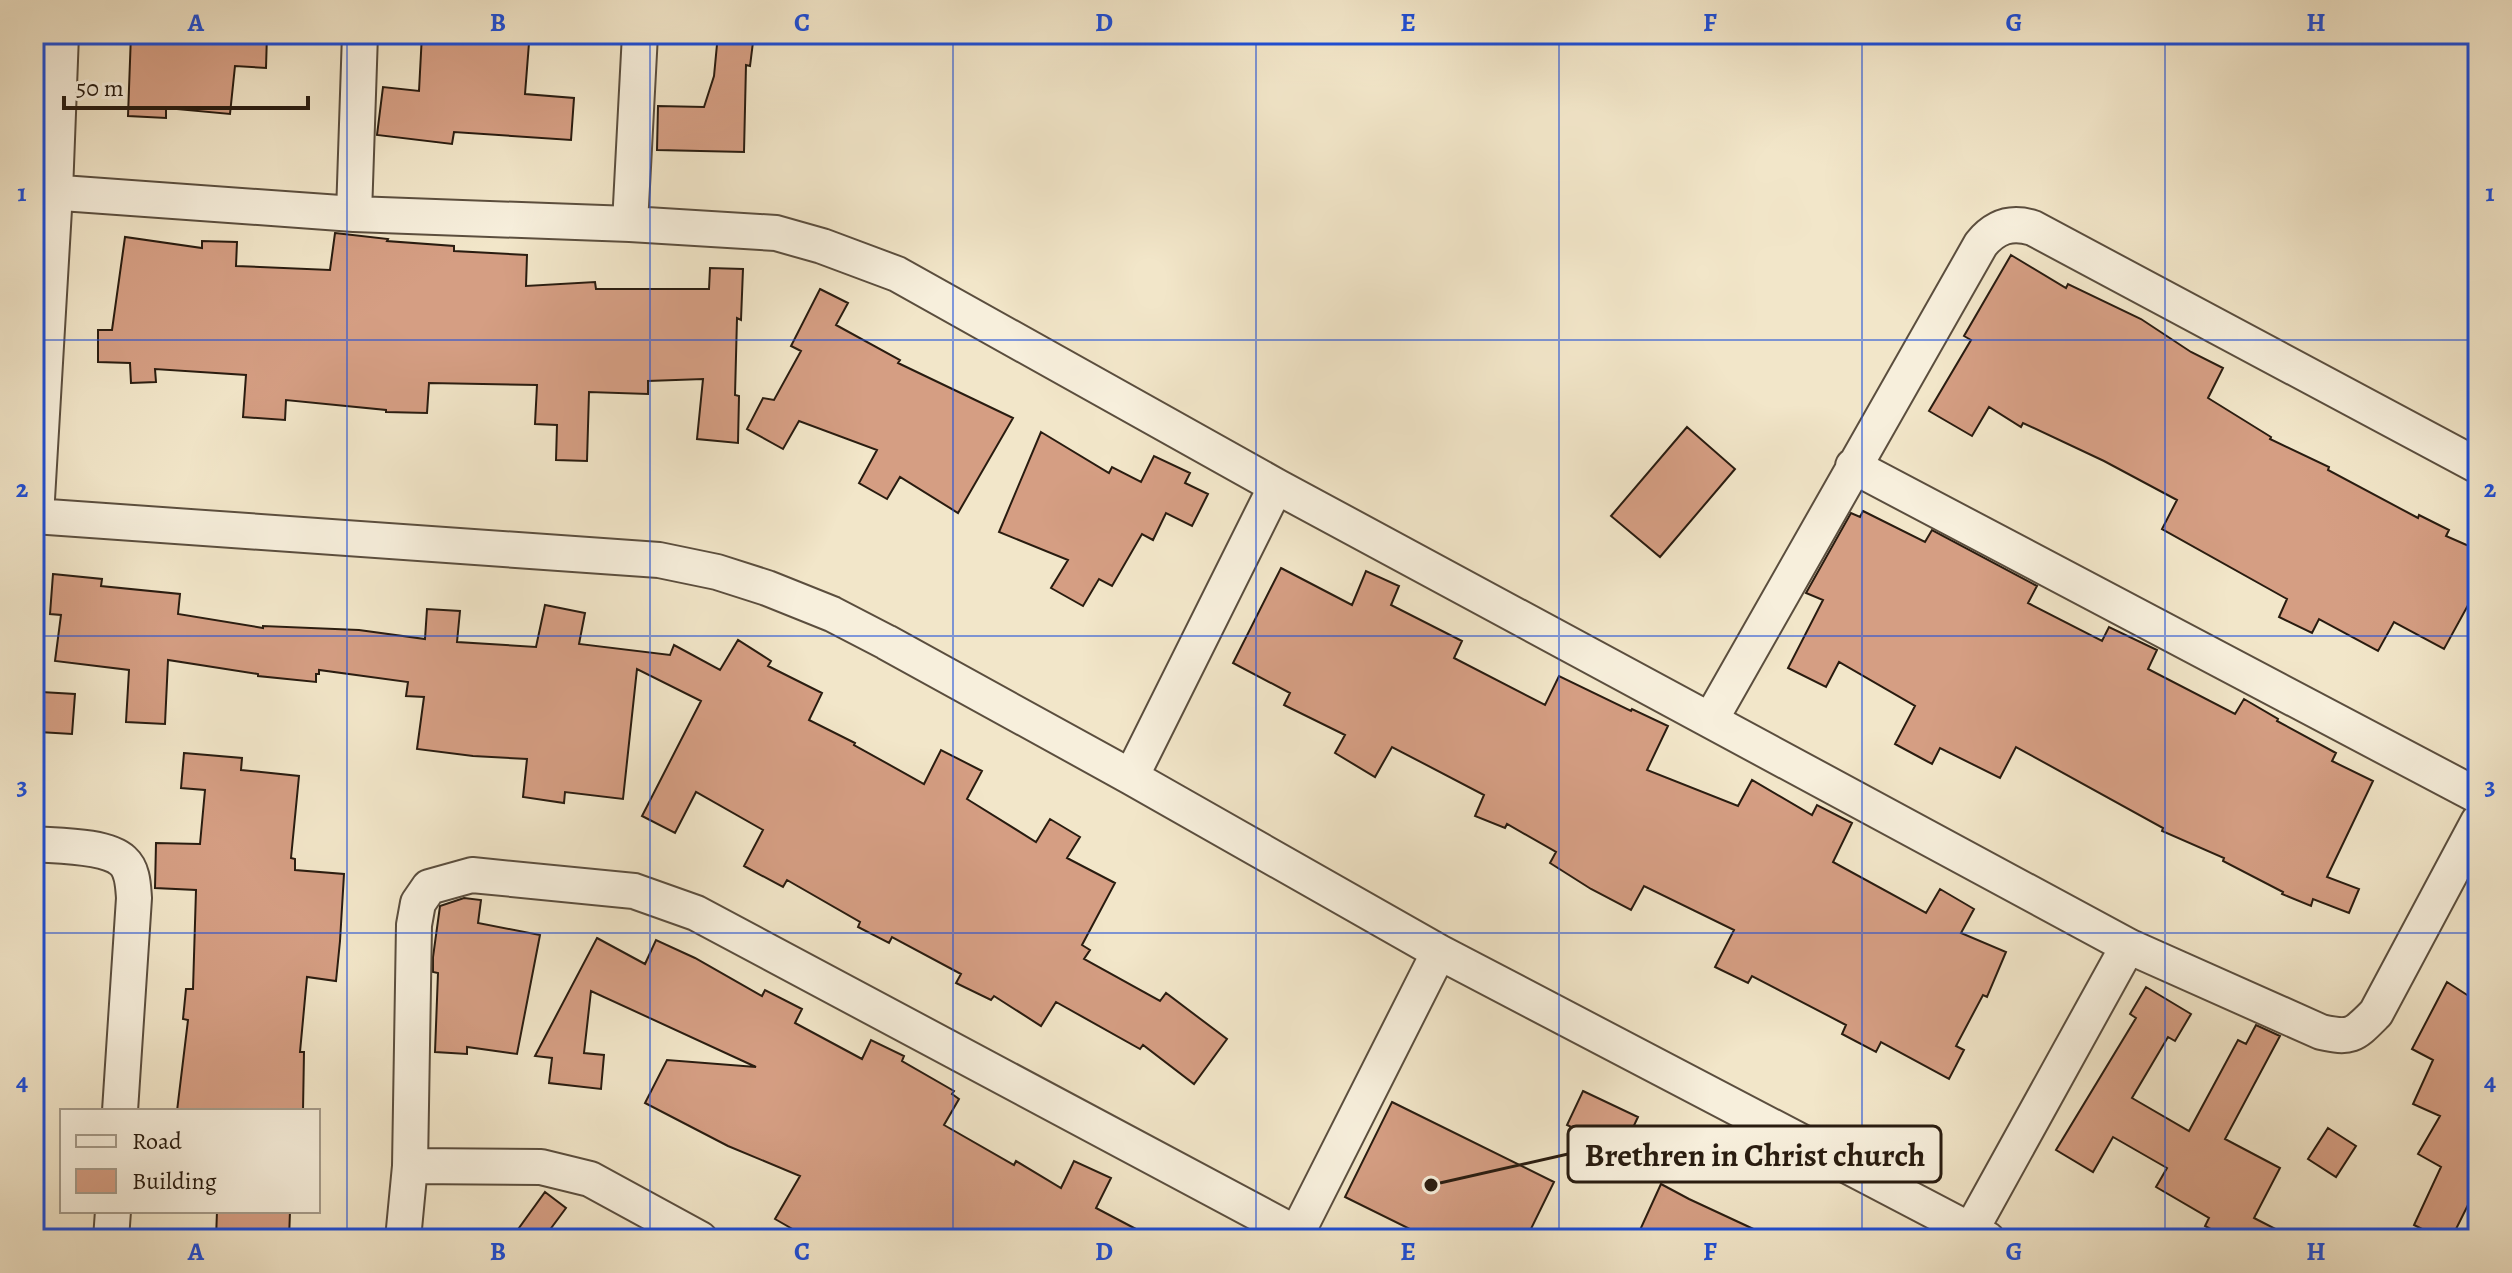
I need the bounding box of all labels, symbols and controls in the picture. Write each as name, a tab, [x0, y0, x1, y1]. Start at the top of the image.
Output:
text: A	[187, 5, 205, 40]
text: B	[490, 5, 506, 40]
text: C	[794, 5, 810, 40]
text: D	[1095, 5, 1113, 40]
text: E	[1400, 5, 1416, 40]
text: F	[1703, 5, 1717, 40]
text: G	[2005, 5, 2023, 40]
text: H	[2306, 5, 2326, 40]
scale bar	[64, 60, 308, 110]
text: 50 m	[76, 72, 124, 104]
text: 1	[17, 175, 27, 210]
text: 1	[2485, 175, 2495, 210]
text: 2	[16, 471, 29, 506]
text: 2	[2484, 471, 2497, 506]
text: 3	[16, 768, 28, 803]
text: 3	[2484, 768, 2496, 803]
text: 4	[16, 1064, 28, 1099]
text: 4	[2484, 1064, 2496, 1099]
legend	[60, 1109, 320, 1213]
text: Road	[132, 1125, 182, 1157]
callout: Brethren in Christ church	[1568, 1126, 1941, 1182]
text: Brethren in Christ church	[1585, 1133, 1925, 1177]
text: Building	[132, 1165, 217, 1197]
text: A	[187, 1234, 205, 1269]
text: B	[490, 1234, 506, 1269]
text: C	[794, 1234, 810, 1269]
text: D	[1095, 1234, 1113, 1269]
text: E	[1400, 1234, 1416, 1269]
text: F	[1703, 1234, 1717, 1269]
text: G	[2005, 1234, 2023, 1269]
text: H	[2306, 1234, 2326, 1269]

